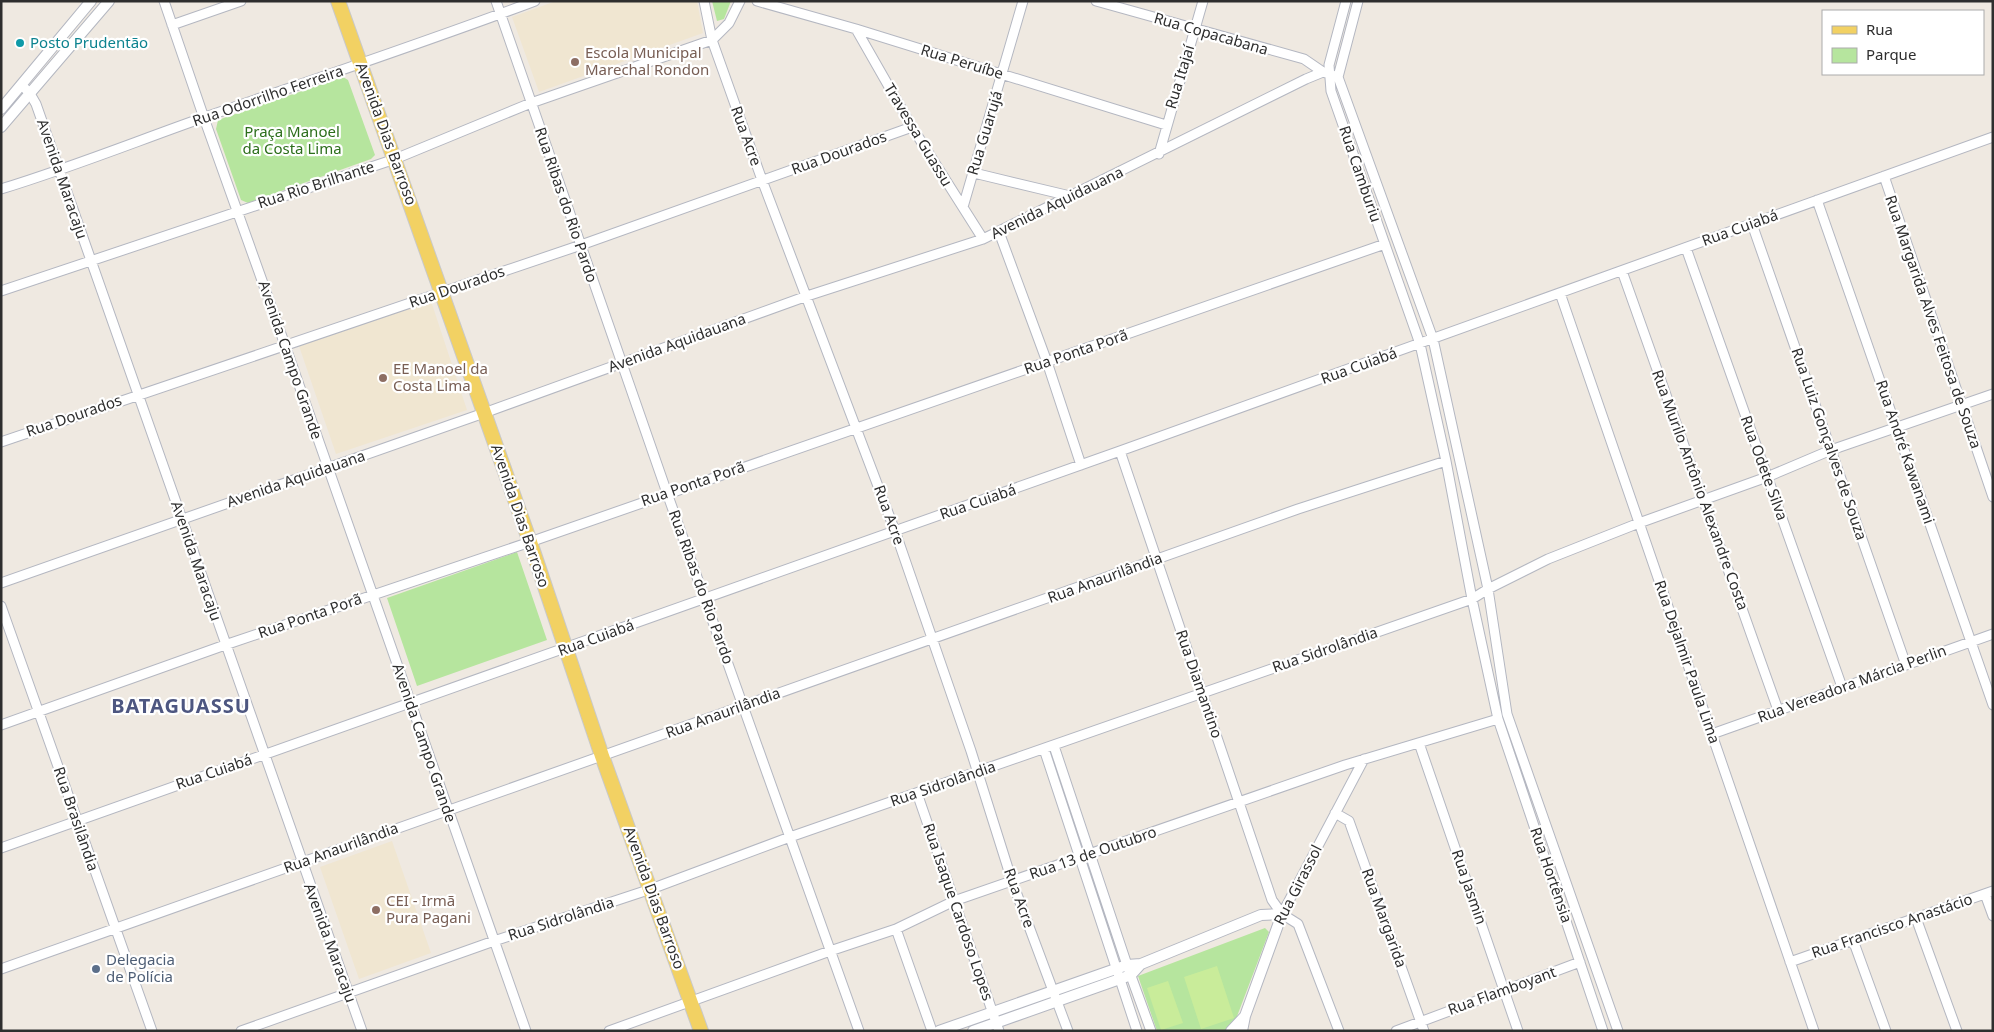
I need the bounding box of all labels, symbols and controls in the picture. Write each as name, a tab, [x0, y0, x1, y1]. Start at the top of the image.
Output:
street label: Rua Copacabana	[1152, 7, 1271, 59]
legend	[1822, 10, 1984, 75]
text: Rua	[1866, 19, 1893, 39]
place label: Posto Prudentão	[30, 32, 148, 52]
marker: Posto Prudentão	[14, 37, 26, 49]
street label: Rua Peruíbe	[918, 39, 1006, 83]
street label: Rua Itajaí	[1160, 41, 1199, 111]
place label: Escola Municipal Marechal Rondon	[585, 42, 709, 79]
text: Parque	[1866, 44, 1916, 64]
marker: Escola Municipal Marechal Rondon	[569, 56, 581, 68]
street label: Rua Odorrilho Ferreira	[190, 60, 346, 130]
street label: Avenida Dias Barroso	[352, 60, 422, 208]
street label: Travessa Guassu	[880, 79, 958, 190]
street label: Rua Guarujá	[962, 88, 1006, 177]
street label: Rua Acre	[727, 103, 767, 168]
street label: Avenida Maracaju	[33, 116, 93, 241]
park label: Praça Manoel da Costa Lima	[242, 121, 342, 158]
street label: Rua Camburiu	[1335, 123, 1387, 225]
street label: Rua Ribas do Rio Pardo	[531, 124, 603, 285]
street label: Rua Dourados	[788, 126, 889, 179]
street label: Rua Rio Brilhante	[255, 156, 377, 212]
street label: Avenida Aquidauana	[987, 161, 1126, 243]
street label: Rua Margarida Alves Feitosa de Souza	[1881, 192, 1987, 451]
street label: Rua Cuiabá	[1699, 204, 1780, 250]
street label: Rua Dourados	[406, 260, 507, 312]
street label: Avenida Campo Grande	[254, 278, 328, 442]
street label: Avenida Aquidauana	[605, 308, 748, 376]
street label: Rua Ponta Porã	[1021, 324, 1130, 378]
street label: Rua Cuiabá	[1318, 342, 1399, 388]
street label: Rua Luiz Gonçalves de Souza	[1788, 345, 1872, 543]
place label: EE Manoel da Costa Lima	[393, 358, 488, 395]
street label: Rua Murilo Antônio Alexandre Costa	[1648, 367, 1754, 613]
marker: EE Manoel da Costa Lima	[377, 372, 389, 384]
street label: Rua André Kawanami	[1872, 377, 1940, 526]
street label: Rua Dourados	[23, 389, 124, 441]
street label: Rua Odete Silva	[1737, 413, 1793, 523]
street label: Avenida Dias Barroso	[487, 441, 555, 590]
street label: Avenida Aquidauana	[224, 445, 368, 511]
street label: Rua Ponta Porã	[638, 456, 747, 510]
street label: Rua Cuiabá	[937, 479, 1019, 523]
street label: Rua Acre	[870, 482, 910, 547]
street label: Avenida Maracaju	[167, 498, 227, 623]
street label: Rua Ribas do Rio Pardo	[665, 507, 739, 667]
street label: Rua Anaurilândia	[1045, 547, 1165, 607]
street label: Rua Dejalmir Paula Lima	[1651, 577, 1725, 746]
street label: Rua Ponta Porã	[255, 588, 364, 642]
street label: Rua Cuiabá	[555, 614, 636, 660]
street label: Rua Sidrolândia	[1269, 622, 1380, 676]
street label: Rua Diamantino	[1172, 627, 1228, 741]
street label: Rua Vereadora Márcia Perlin	[1755, 640, 1949, 727]
street label: Avenida Campo Grande	[388, 661, 462, 825]
street label: Rua Anaurilândia	[663, 682, 783, 742]
district label: BATAGUASSU	[111, 692, 251, 719]
street label: Rua Cuiabá	[173, 749, 255, 793]
street label: Rua Sidrolândia	[887, 756, 998, 810]
street label: Rua Brasilândia	[50, 764, 104, 874]
street label: Rua Anaurilândia	[281, 817, 401, 877]
street label: Rua Isaque Cardoso Lopes	[919, 820, 999, 1003]
street label: Rua 13 de Outubro	[1026, 821, 1159, 883]
street label: Avenida Dias Barroso	[620, 824, 690, 972]
street label: Rua Hortênsia	[1526, 824, 1578, 925]
street label: Rua Girassol	[1268, 841, 1326, 928]
street label: Rua Jasmin	[1448, 847, 1492, 927]
street label: Rua Acre	[1000, 865, 1040, 930]
street label: Rua Margarida	[1358, 865, 1412, 970]
street label: Avenida Maracaju	[300, 880, 362, 1005]
street label: Rua Francisco Anastácio	[1808, 888, 1975, 962]
place label: CEI - Irmã Pura Pagani	[386, 890, 471, 927]
street label: Rua Sidrolândia	[505, 891, 616, 945]
marker: CEI - Irmã Pura Pagani	[370, 904, 382, 916]
place label: Delegacia de Polícia	[106, 949, 175, 986]
street label: Rua Flamboyant	[1445, 961, 1559, 1019]
marker: Delegacia de Polícia	[90, 963, 102, 975]

